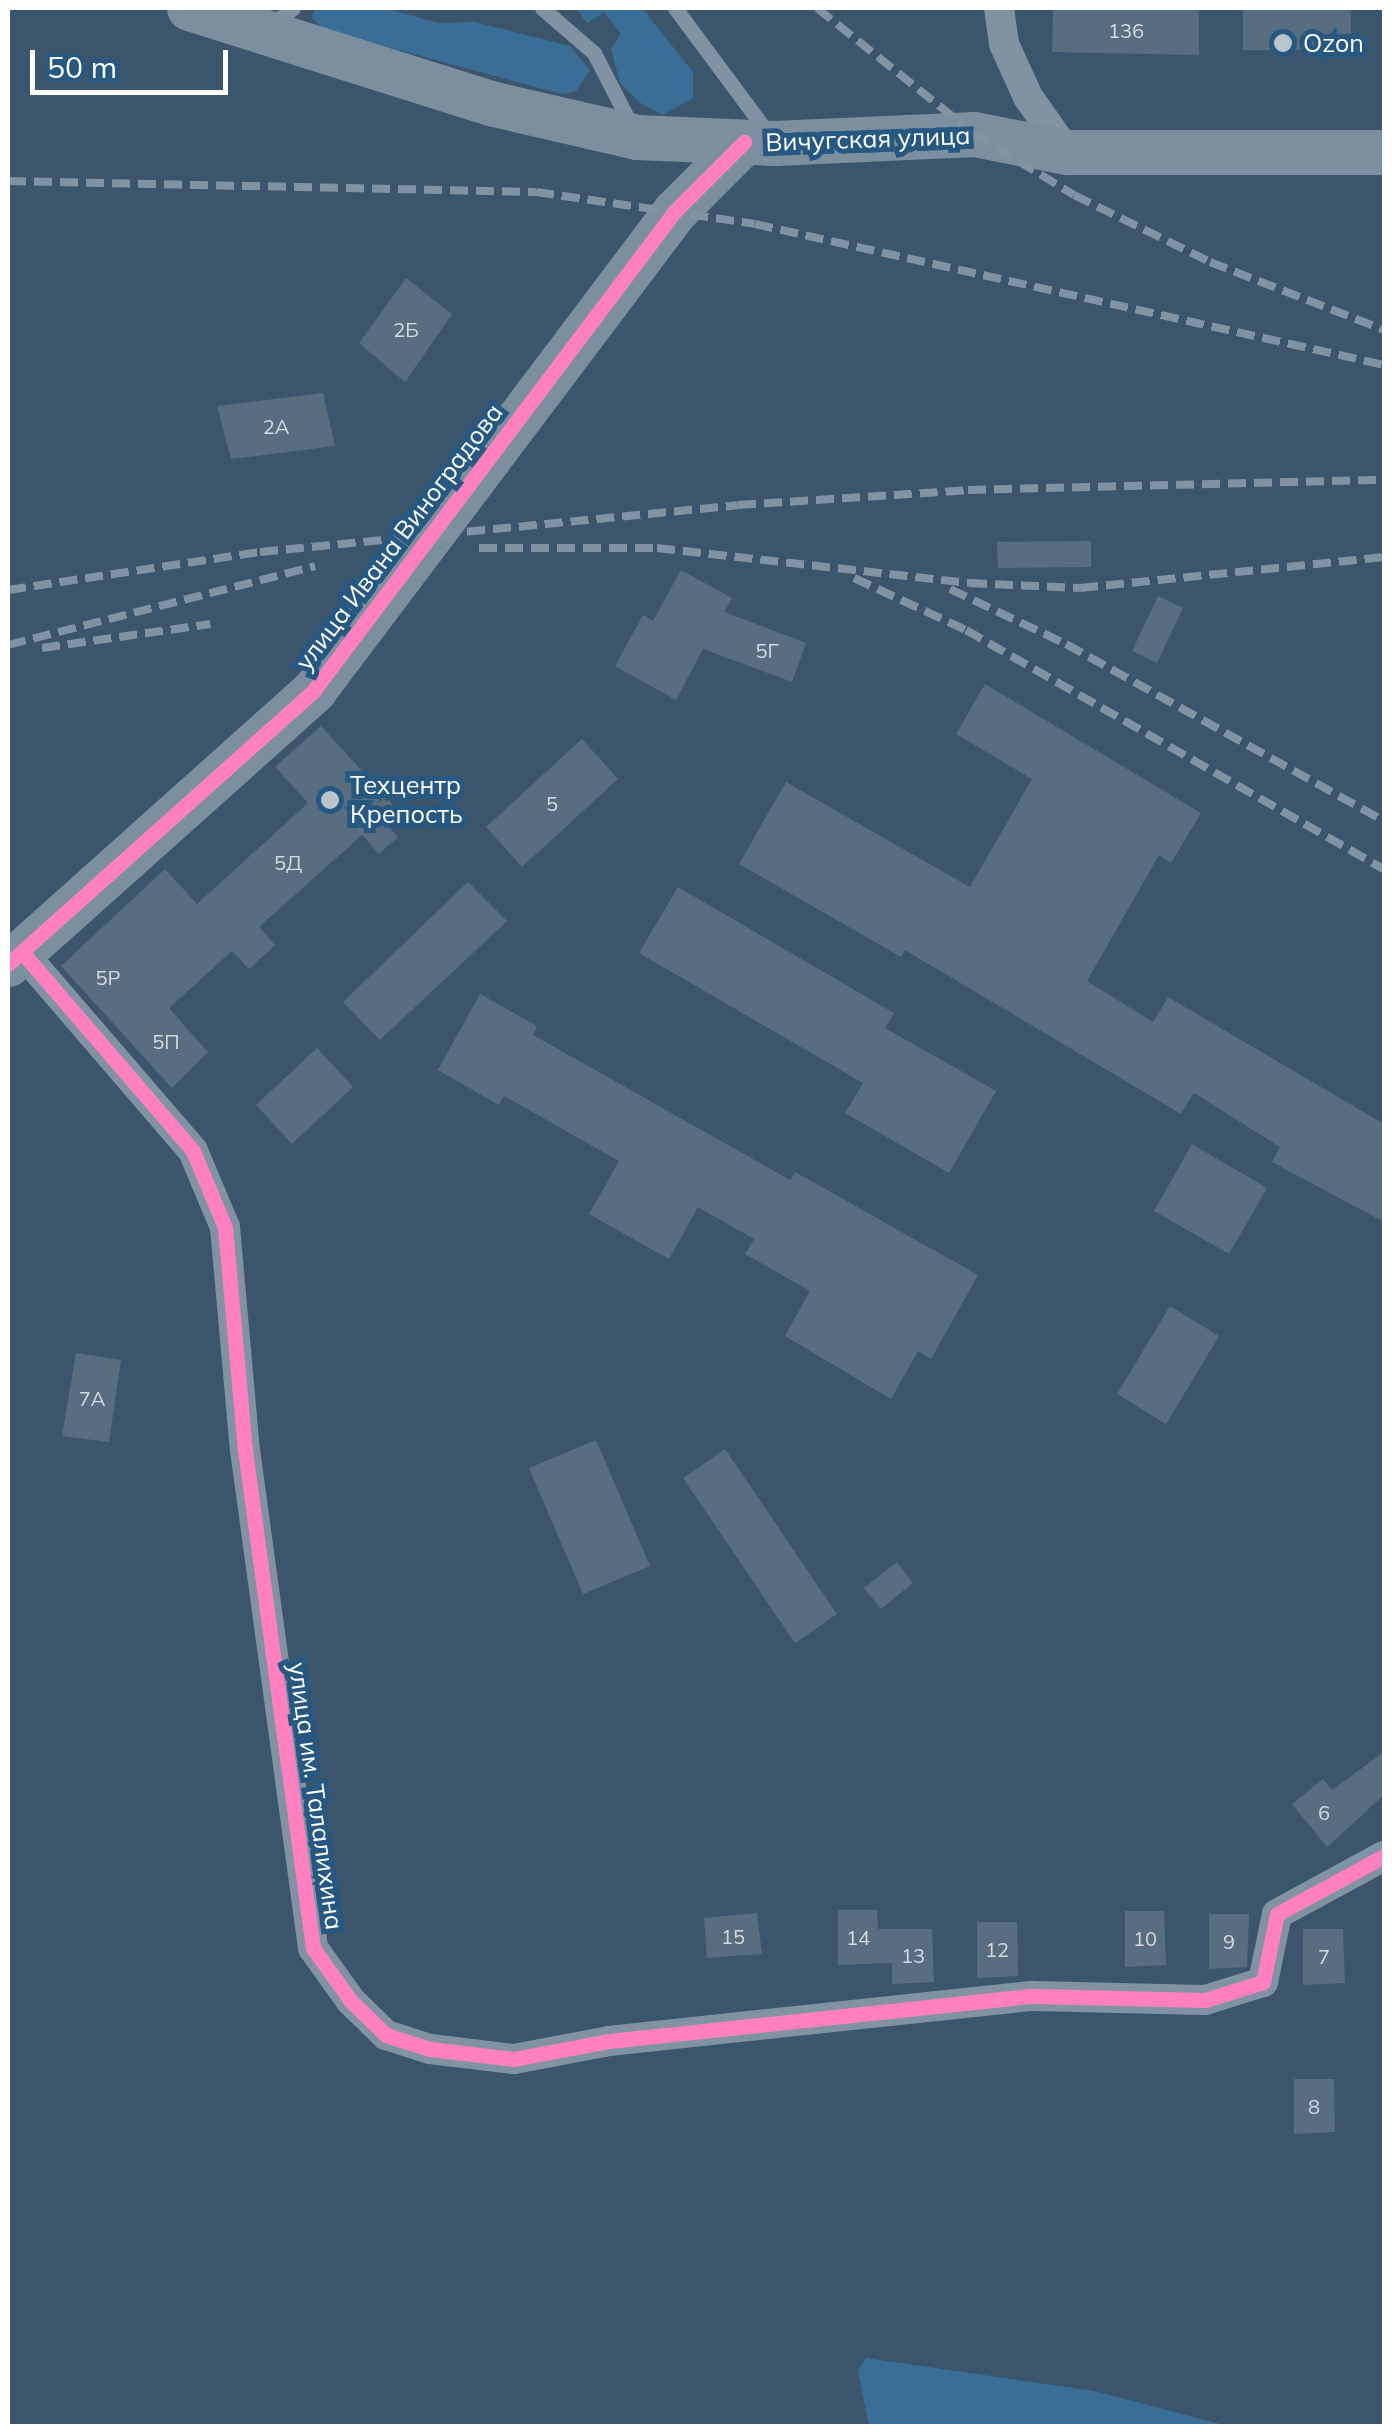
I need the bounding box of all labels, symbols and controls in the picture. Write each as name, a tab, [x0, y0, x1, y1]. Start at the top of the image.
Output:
house number: 136	[1108, 18, 1144, 42]
place label: Ozon	[1303, 28, 1364, 58]
scale bar	[35, 30, 232, 92]
marker: Ozon	[1272, 32, 1294, 54]
text: 50 m	[47, 48, 117, 86]
street label: Вичугская улица	[765, 120, 971, 158]
house number: 2Б	[393, 317, 419, 341]
street label: улица Ивана Виноградова	[289, 398, 509, 676]
house number: 2А	[263, 414, 289, 438]
house number: 5Г	[755, 638, 779, 662]
place label: Техцентр Крепость	[350, 771, 463, 830]
marker: Техцентр Крепость	[319, 789, 341, 811]
house number: 5	[546, 791, 558, 815]
house number: 5Д	[274, 850, 302, 874]
house number: 5Р	[95, 965, 121, 989]
house number: 5П	[152, 1029, 180, 1053]
house number: 7А	[79, 1386, 105, 1410]
street label: улица им. Талалихина	[282, 1660, 350, 1932]
house number: 6	[1318, 1800, 1330, 1824]
house number: 15	[721, 1924, 745, 1948]
house number: 14	[846, 1925, 870, 1949]
house number: 10	[1133, 1926, 1157, 1950]
house number: 9	[1223, 1929, 1235, 1953]
house number: 12	[985, 1937, 1009, 1961]
house number: 13	[901, 1943, 925, 1967]
house number: 7	[1318, 1944, 1330, 1968]
house number: 8	[1308, 2094, 1320, 2118]

